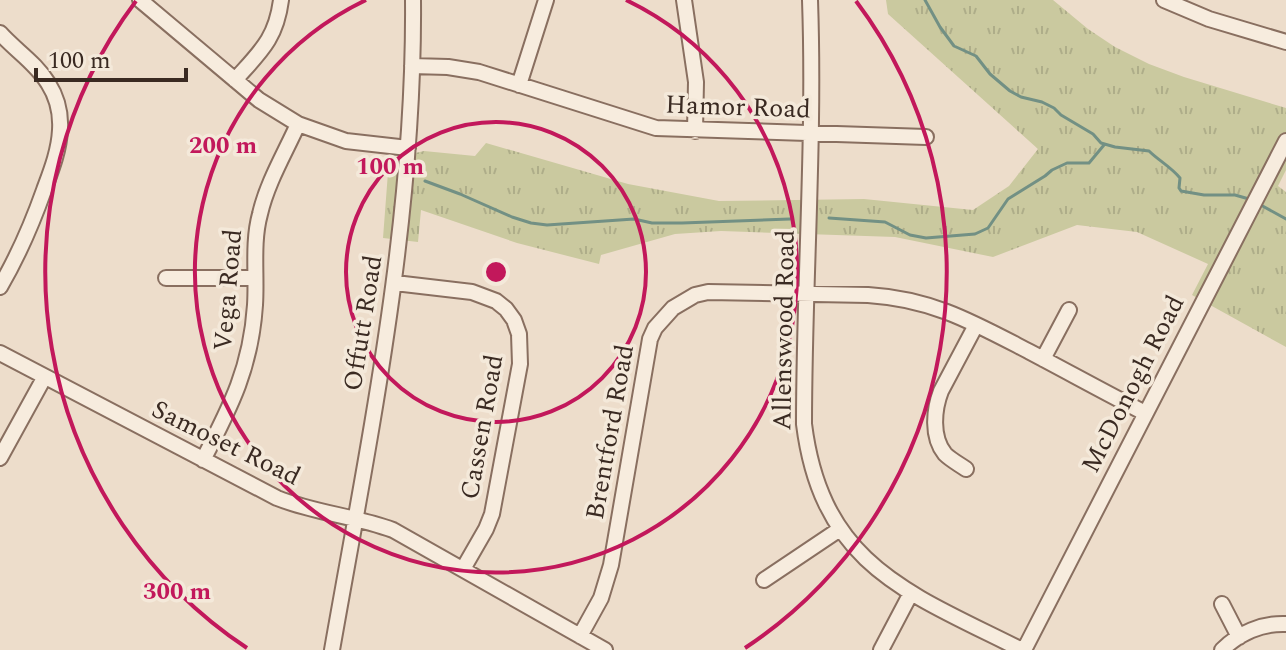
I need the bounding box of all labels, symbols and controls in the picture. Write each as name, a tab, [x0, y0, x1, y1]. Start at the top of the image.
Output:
scale bar	[36, 32, 186, 82]
text: 100 m	[48, 43, 111, 79]
street label: Hamor Road	[665, 84, 811, 130]
text: 200 m	[189, 128, 257, 164]
text: 100 m	[356, 149, 424, 185]
street label: Vega Road	[203, 227, 253, 353]
street label: Allenswood Road	[762, 229, 806, 431]
street label: Offutt Road	[333, 252, 393, 394]
centre of rings	[482, 258, 510, 286]
street label: McDonogh Road	[1071, 288, 1195, 480]
street label: Brentford Road	[575, 341, 645, 523]
street label: Cassen Road	[450, 351, 514, 503]
street label: Samoset Road	[145, 390, 307, 496]
text: 300 m	[143, 574, 211, 610]

